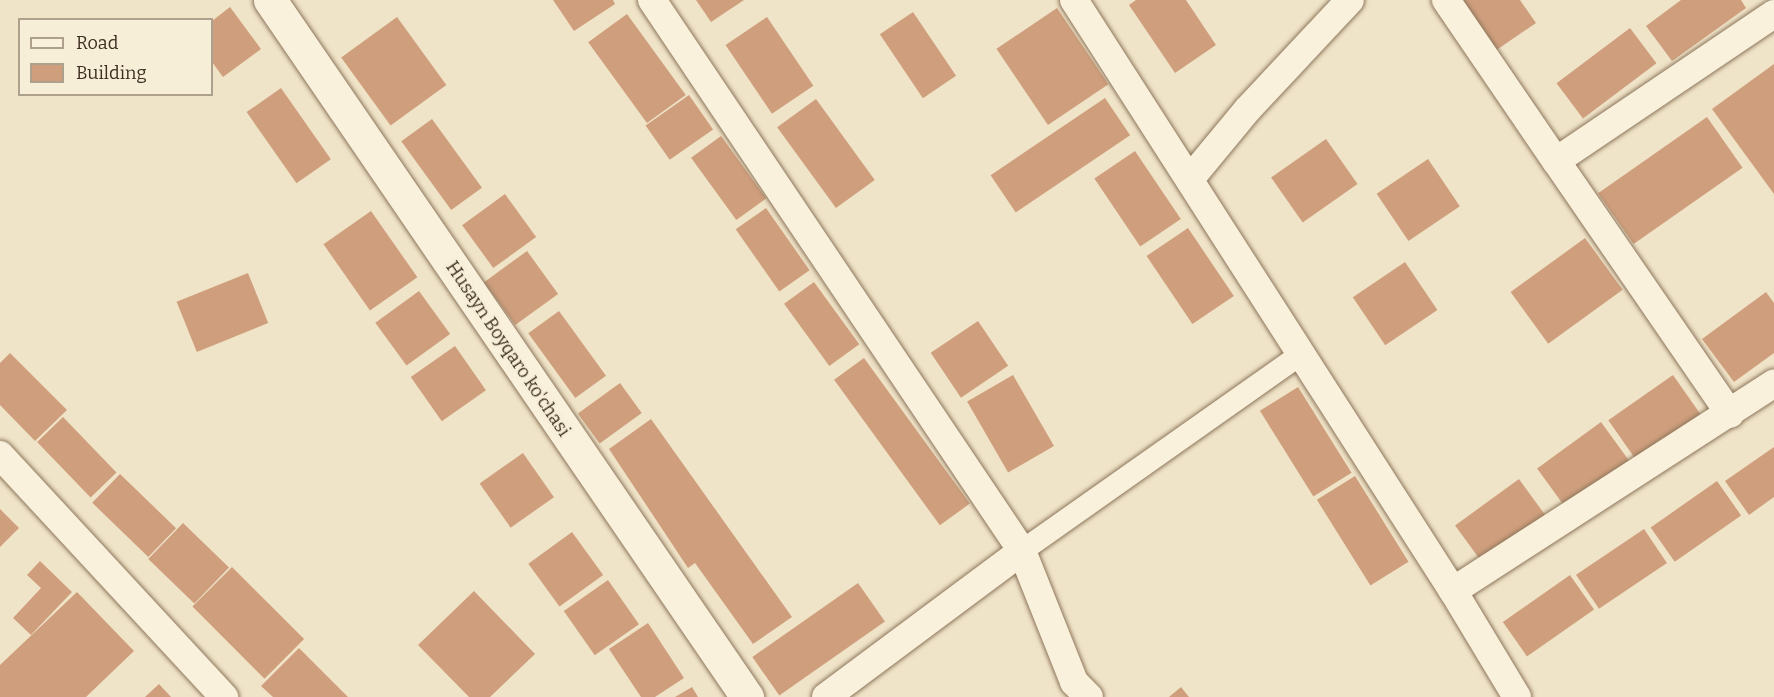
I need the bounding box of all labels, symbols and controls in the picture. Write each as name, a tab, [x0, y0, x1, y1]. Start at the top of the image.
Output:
legend	[18, 18, 213, 96]
text: Road	[76, 32, 118, 54]
text: Building	[76, 62, 147, 84]
street label: Husayn Boyqaro ko'chasi	[441, 257, 575, 441]

